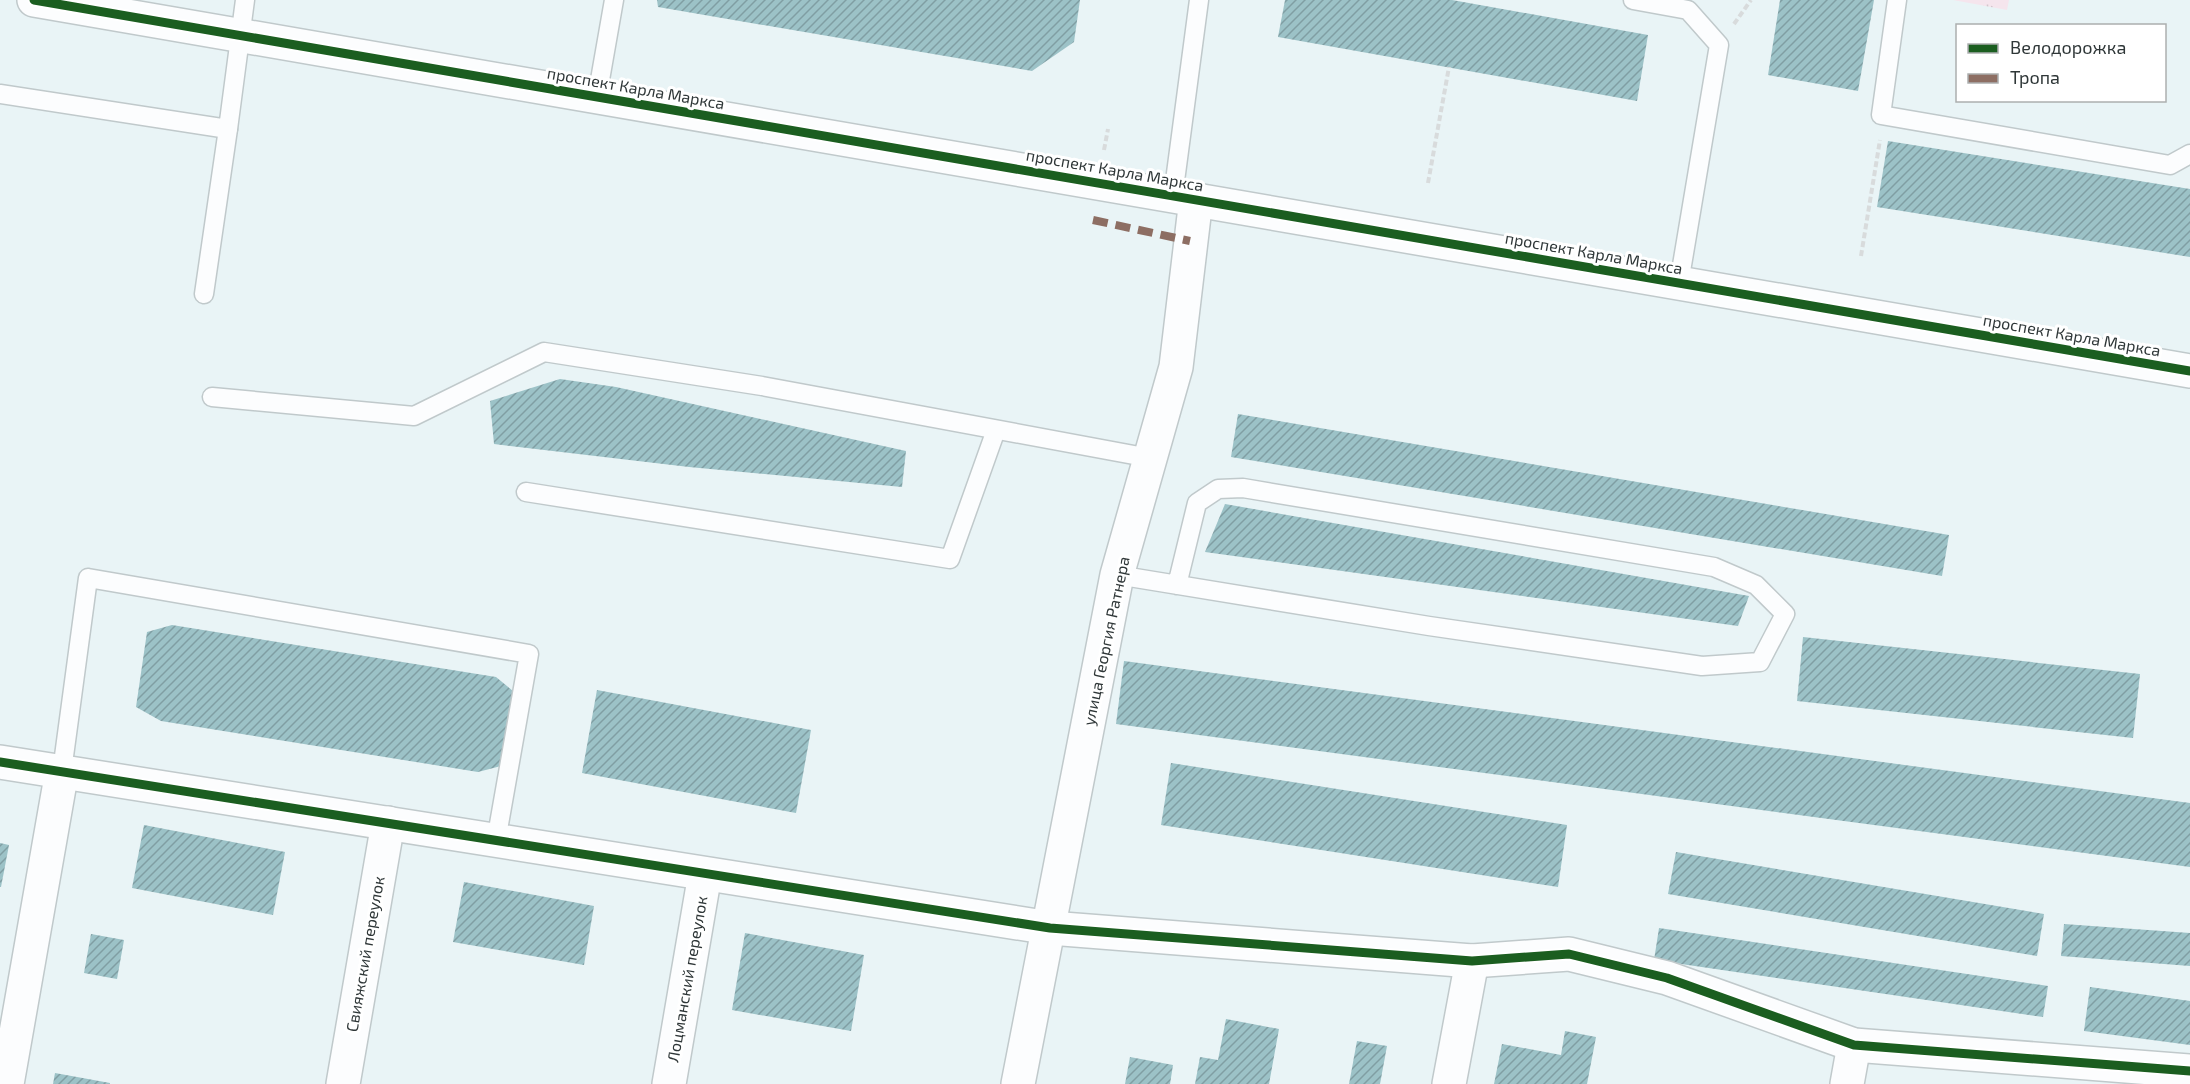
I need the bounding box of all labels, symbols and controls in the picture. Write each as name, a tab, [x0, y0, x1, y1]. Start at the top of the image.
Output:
legend	[1956, 24, 2166, 102]
text: Велодорожка	[2010, 36, 2126, 58]
street label: проспект Карла Маркса	[546, 63, 726, 112]
text: Тропа	[2010, 66, 2060, 88]
street label: проспект Карла Маркса	[1025, 145, 1205, 194]
street label: проспект Карла Маркса	[1504, 228, 1684, 277]
street label: проспект Карла Маркса	[1982, 310, 2162, 359]
street label: улица Георгия Ратнера	[1078, 555, 1134, 727]
street label: Свияжский переулок	[341, 874, 389, 1033]
street label: Лоцманский переулок	[663, 894, 712, 1064]

